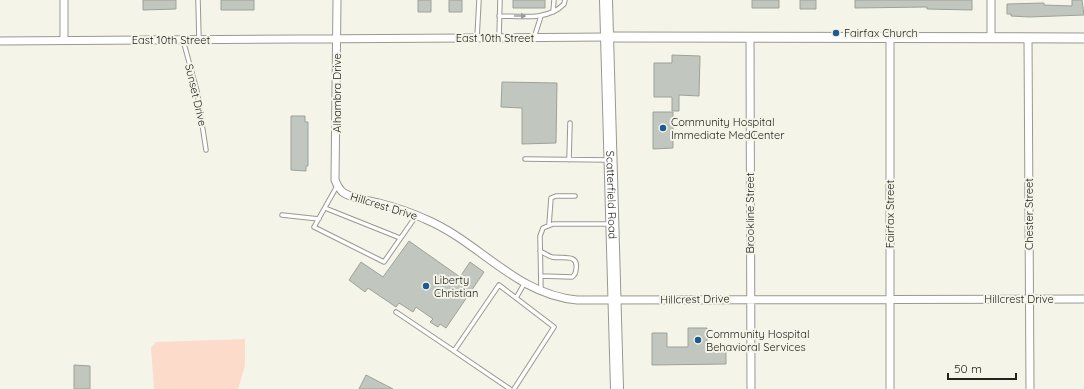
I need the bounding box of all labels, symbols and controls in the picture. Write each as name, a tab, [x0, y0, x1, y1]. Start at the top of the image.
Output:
one-way arrow	[514, 13, 527, 19]
place label: Fairfax Church	[844, 26, 918, 40]
marker: Fairfax Church	[831, 28, 841, 38]
street label: East 10th Street	[456, 31, 534, 45]
street label: East 10th Street	[132, 33, 210, 47]
street label: Alhambra Drive	[330, 53, 344, 133]
street label: Sunset Drive	[182, 63, 210, 127]
place label: Community Hospital Immediate MedCenter	[671, 115, 785, 142]
marker: Community Hospital Immediate MedCenter	[658, 123, 668, 133]
street label: Scatterfield Road	[603, 151, 620, 239]
street label: Brookline Street	[743, 172, 757, 253]
street label: Chester Street	[1022, 178, 1036, 250]
street label: Fairfax Street	[883, 180, 897, 248]
street label: Hillcrest Drive	[349, 189, 419, 223]
place label: Liberty Christian	[434, 273, 478, 300]
marker: Liberty Christian	[421, 281, 431, 291]
street label: Hillcrest Drive	[660, 291, 730, 307]
street label: Hillcrest Drive	[984, 292, 1054, 306]
place label: Community Hospital Behavioral Services	[706, 327, 810, 354]
marker: Community Hospital Behavioral Services	[693, 335, 703, 345]
scale bar	[948, 355, 1016, 381]
text: 50 m	[954, 361, 982, 376]

